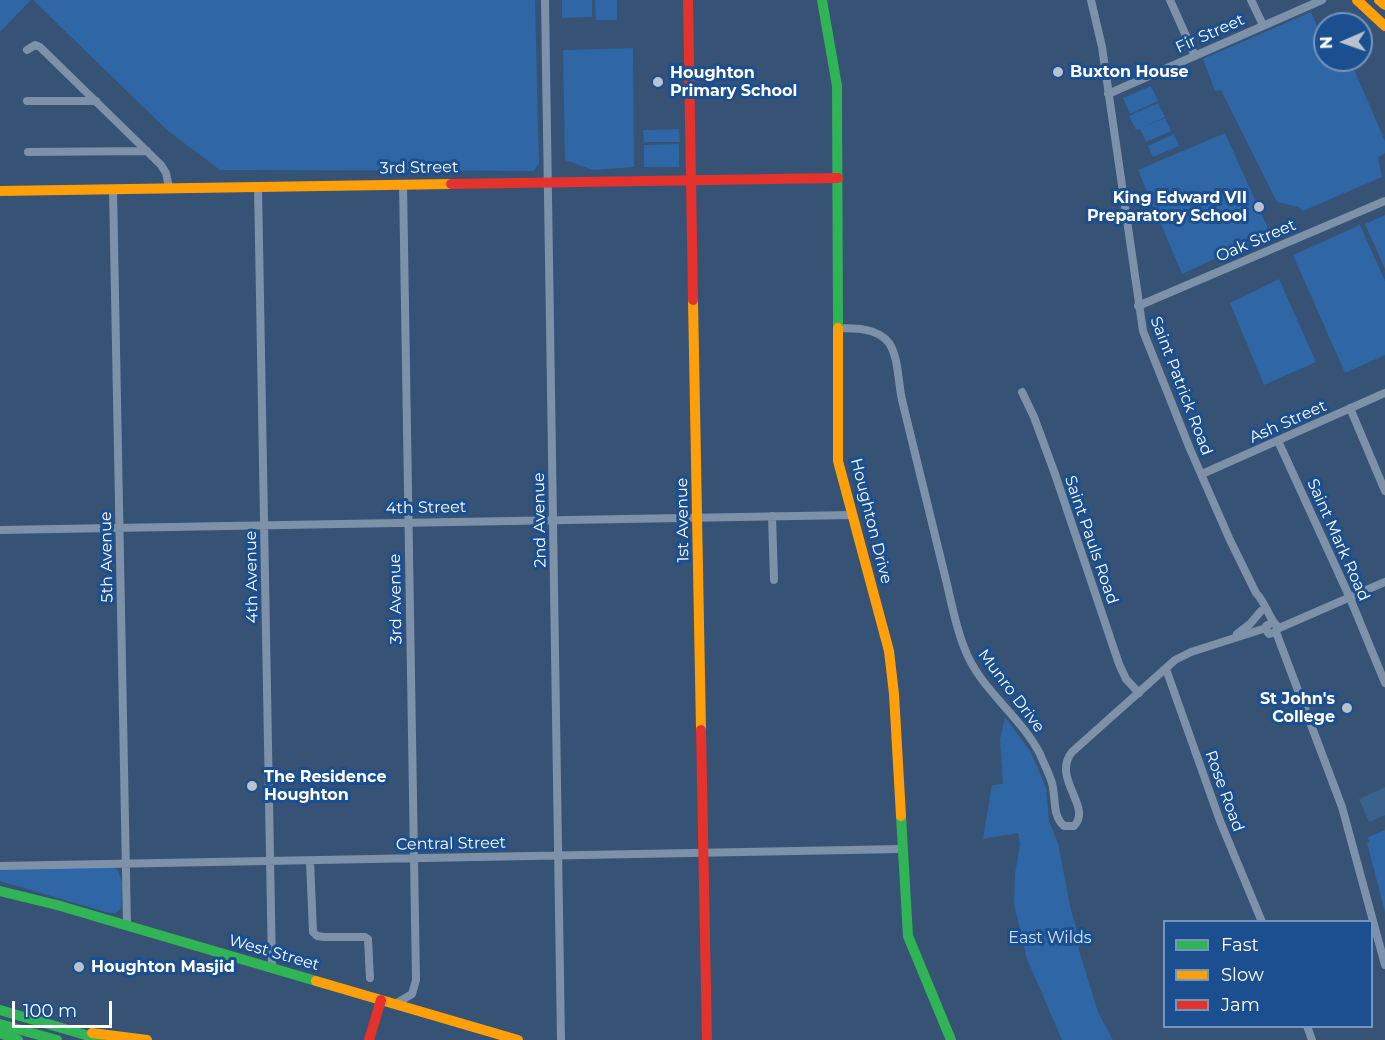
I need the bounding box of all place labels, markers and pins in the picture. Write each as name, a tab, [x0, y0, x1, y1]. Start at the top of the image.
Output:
place label: Buxton House	[1070, 62, 1188, 82]
place label: Houghton Primary School	[670, 63, 797, 101]
marker: Buxton House	[1051, 65, 1065, 79]
marker: Houghton Primary School	[651, 75, 665, 89]
place label: King Edward VII Preparatory School	[1087, 188, 1247, 226]
marker: King Edward VII Preparatory School	[1252, 200, 1266, 214]
place label: St John's College	[1260, 689, 1335, 727]
marker: St John's College	[1340, 701, 1354, 715]
place label: The Residence Houghton	[264, 767, 387, 805]
marker: The Residence Houghton	[245, 779, 259, 793]
place label: Houghton Masjid	[91, 957, 235, 977]
marker: Houghton Masjid	[72, 960, 86, 974]

